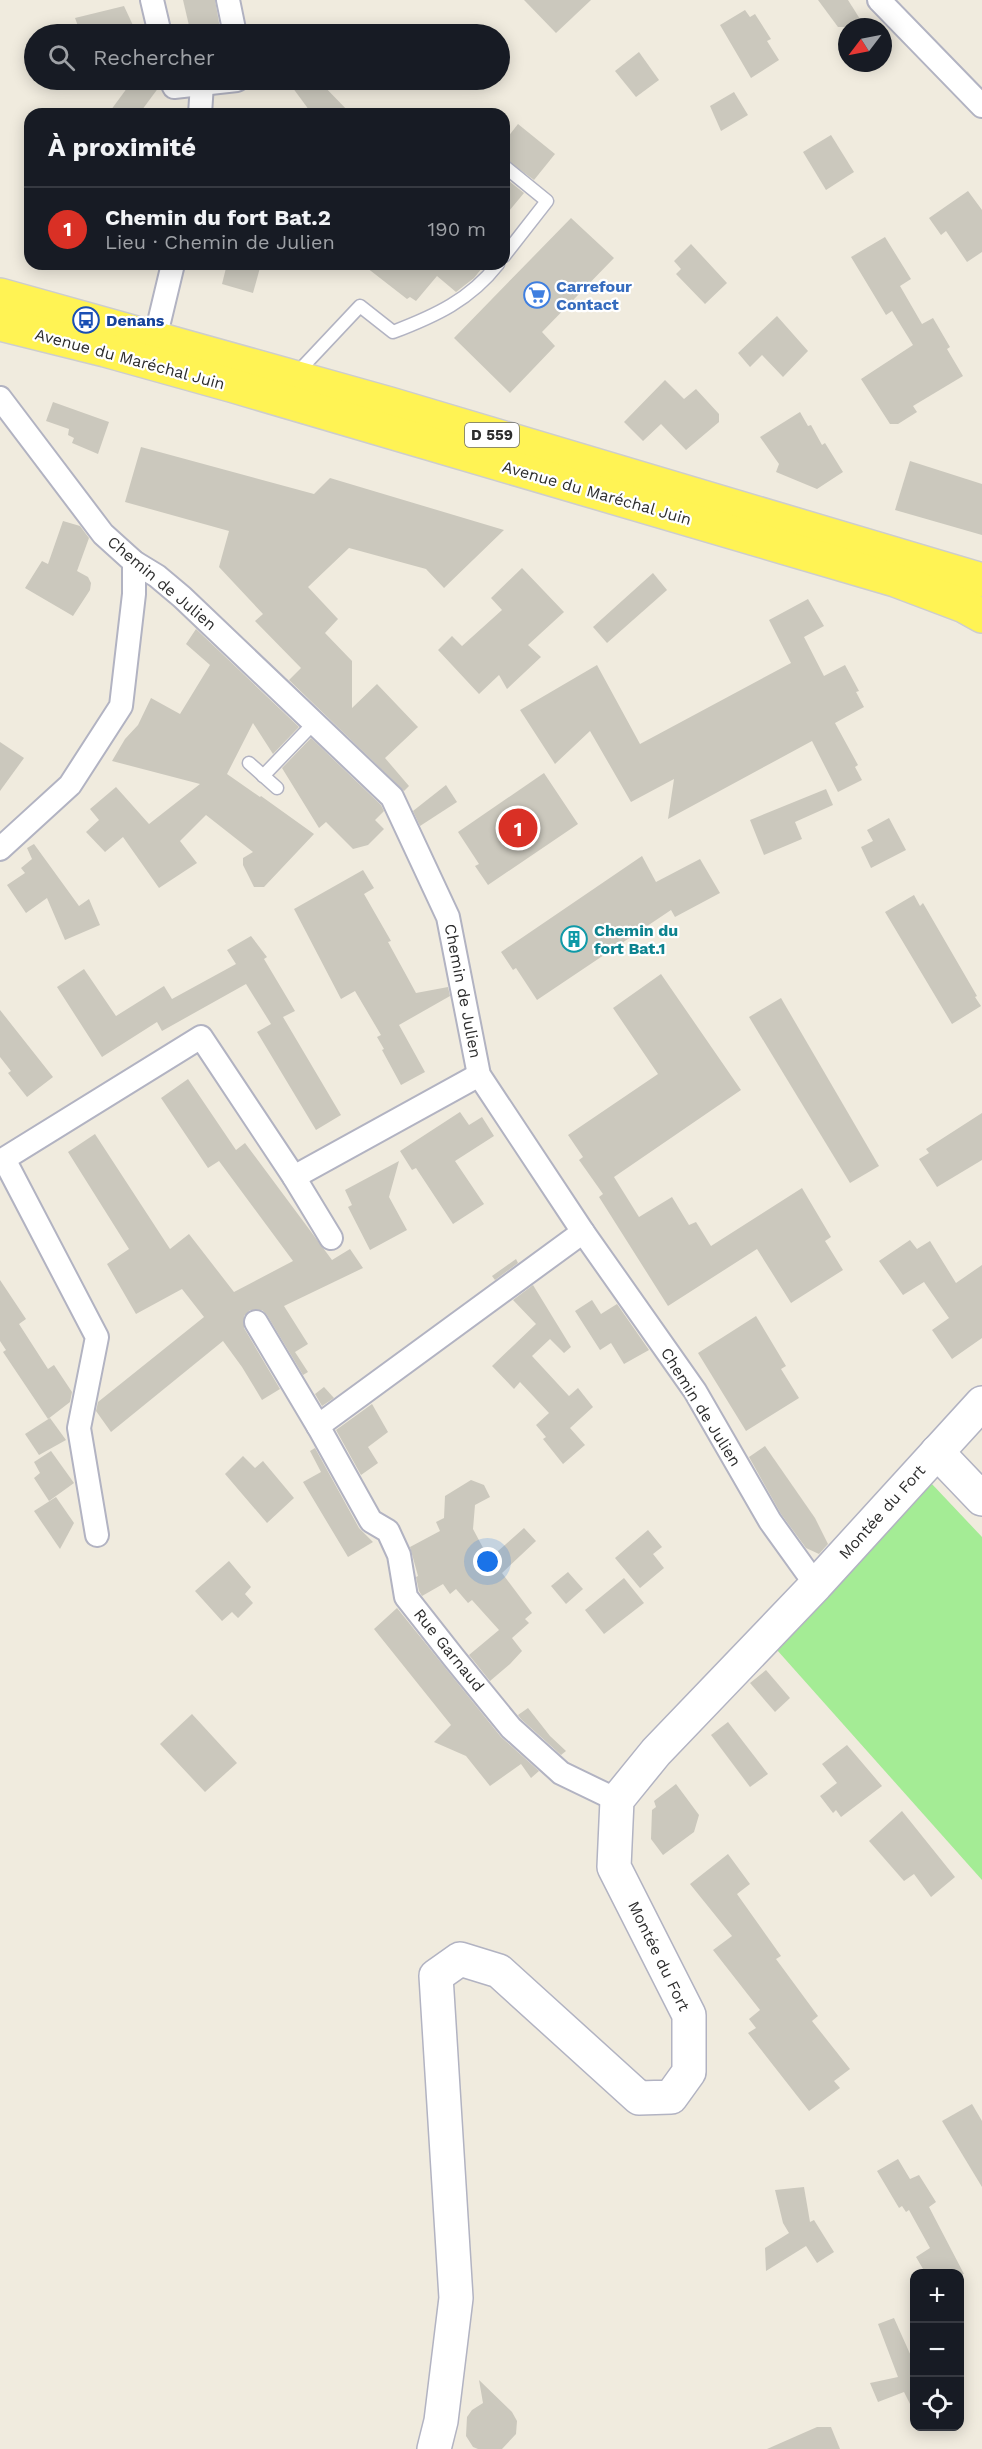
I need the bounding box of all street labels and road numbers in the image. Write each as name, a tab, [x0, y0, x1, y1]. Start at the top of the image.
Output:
street label: Avenue du Maréchal Juin	[33, 324, 227, 394]
road number: D 559	[465, 423, 519, 447]
street label: Avenue du Maréchal Juin	[500, 457, 694, 529]
street label: Chemin de Julien	[104, 532, 220, 634]
street label: Chemin de Julien	[441, 922, 485, 1060]
street label: Chemin de Julien	[657, 1344, 745, 1470]
street label: Montée du Fort	[835, 1461, 929, 1563]
street label: Rue Garnaud	[410, 1605, 488, 1695]
street label: Montée du Fort	[624, 1898, 694, 2014]

